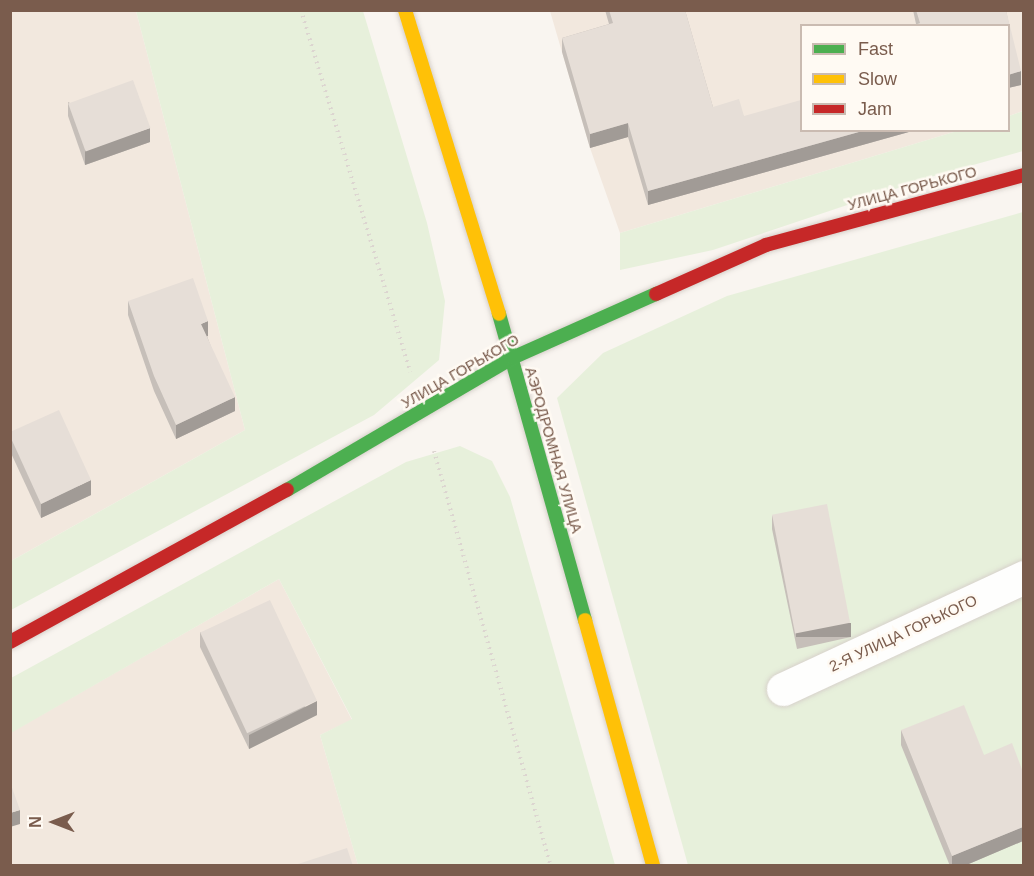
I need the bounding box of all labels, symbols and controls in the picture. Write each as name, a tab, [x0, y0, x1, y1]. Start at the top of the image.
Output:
legend	[800, 24, 1010, 132]
text: Fast	[858, 39, 893, 59]
text: Slow	[858, 69, 897, 89]
text: Jam	[858, 99, 892, 119]
street label: УЛИЦА ГОРЬКОГО	[845, 162, 979, 214]
street label: УЛИЦА ГОРЬКОГО	[398, 330, 522, 412]
street label: АЭРОДРОМНАЯ УЛИЦА	[522, 365, 586, 535]
street label: 2-Я УЛИЦА ГОРЬКОГО	[826, 591, 980, 675]
north arrow	[24, 792, 84, 852]
text: N	[27, 816, 44, 828]

